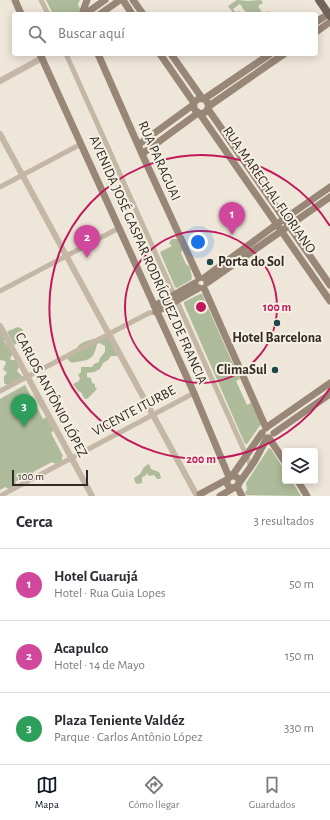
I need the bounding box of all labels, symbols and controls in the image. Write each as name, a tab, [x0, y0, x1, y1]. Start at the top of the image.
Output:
search box	[12, 12, 318, 56]
icon: search	[26, 23, 48, 45]
text: Buscar aquí	[58, 26, 125, 41]
street label: RUA PARAGUAI	[135, 119, 183, 203]
street label: RUA MARECHAL FLORIANO	[220, 124, 318, 256]
street label: AVENIDA JOSÉ GASPAR RODRÍGUEZ DE FRANCIA	[87, 132, 212, 386]
pin: 1	[219, 202, 245, 235]
pin: 2	[74, 225, 100, 258]
your location	[188, 232, 208, 252]
place label: Porta do Sol	[218, 255, 284, 269]
marker: Porta do Sol	[205, 257, 215, 267]
centre of rings	[194, 300, 208, 314]
text: 100 m	[263, 301, 291, 313]
marker: Hotel Barcelona	[272, 318, 282, 328]
street label: CARLOS ANTÔNIO LÓPEZ	[12, 329, 92, 460]
place label: Hotel Barcelona	[232, 331, 322, 345]
place label: ClimaSul	[216, 363, 267, 377]
marker: ClimaSul	[270, 365, 280, 375]
street label: VICENTE ITURBE	[90, 383, 178, 439]
pin: 3	[11, 394, 37, 427]
map controls	[282, 448, 318, 484]
button: layers	[282, 448, 318, 484]
text: 200 m	[186, 453, 216, 465]
scale bar	[12, 468, 88, 487]
text: 100 m	[18, 471, 44, 482]
text: Cerca	[16, 513, 53, 530]
text: 3 resultados	[254, 515, 314, 528]
text: Hotel Guarujá	[54, 569, 138, 584]
text: 1	[27, 578, 31, 591]
text: 50 m	[289, 578, 314, 591]
text: Hotel · Rua Guia Lopes	[54, 587, 166, 600]
text: Acapulco	[54, 641, 108, 656]
text: 2	[26, 650, 32, 663]
text: 150 m	[285, 650, 314, 663]
text: Hotel · 14 de Mayo	[54, 659, 145, 672]
text: Plaza Teniente Valdéz	[54, 713, 185, 728]
text: 3	[26, 722, 32, 735]
text: 330 m	[284, 722, 314, 735]
text: Parque · Carlos Antônio López	[54, 731, 203, 744]
tab: Mapa	[35, 774, 59, 811]
tab: Cómo llegar	[128, 774, 179, 811]
tab: Guardados	[249, 774, 295, 811]

